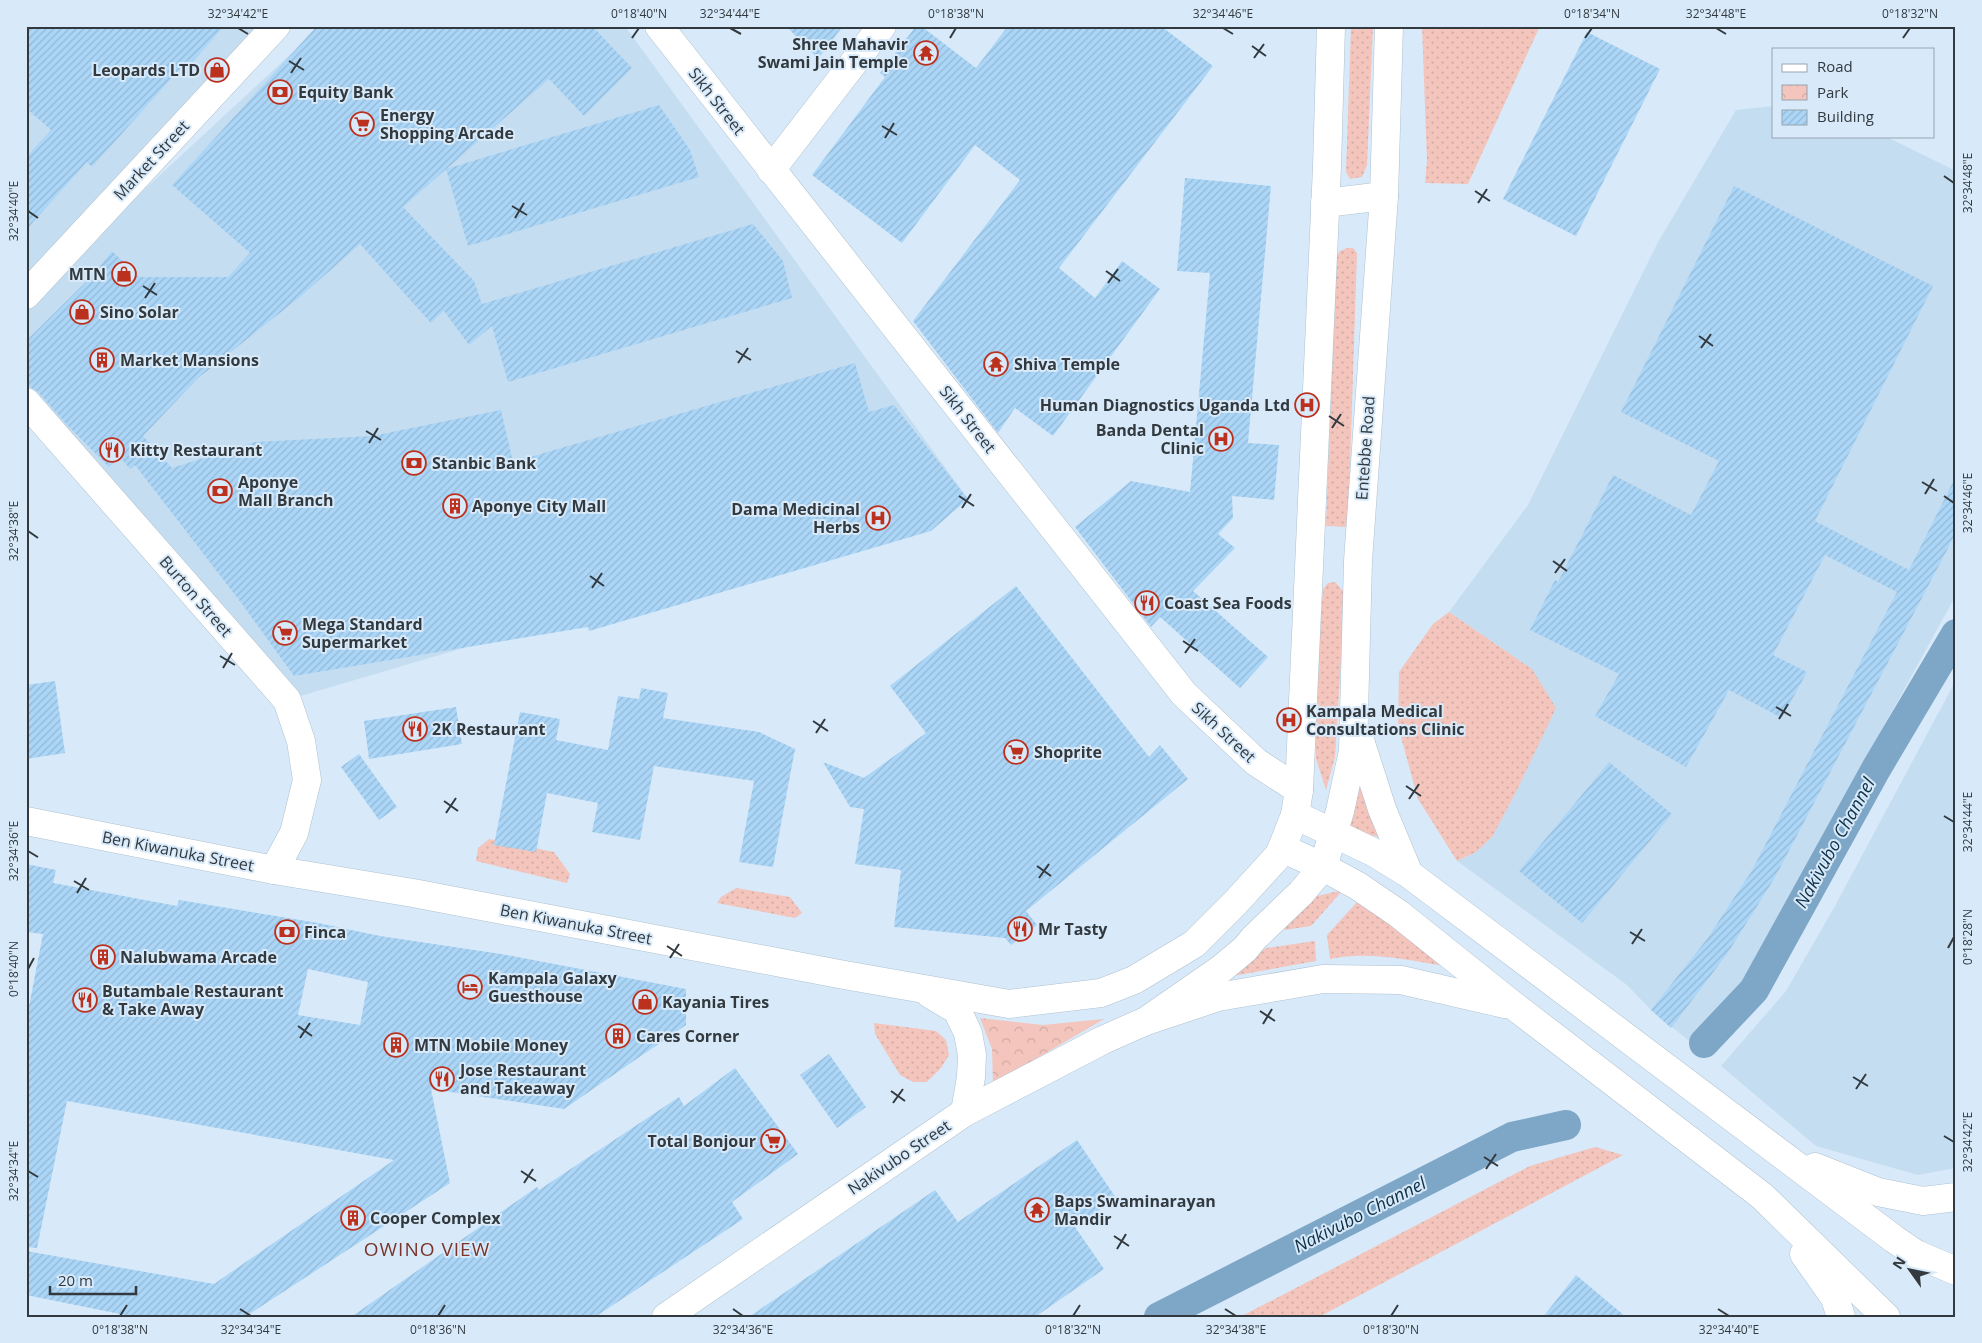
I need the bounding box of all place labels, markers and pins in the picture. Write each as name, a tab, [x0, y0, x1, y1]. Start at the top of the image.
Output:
place label: Shree Mahavir Swami Jain Temple	[758, 33, 908, 73]
temple icon: Shree Mahavir Swami Jain Temple	[913, 40, 939, 66]
shop icon: Leopards LTD	[204, 57, 230, 83]
place label: Leopards LTD	[92, 59, 200, 81]
bank icon: Equity Bank	[267, 79, 293, 105]
place label: Equity Bank	[298, 81, 394, 103]
place label: Energy Shopping Arcade	[380, 104, 514, 144]
supermarket icon: Energy Shopping Arcade	[349, 111, 375, 137]
shop icon: MTN	[111, 261, 137, 287]
place label: MTN	[69, 263, 106, 285]
shop icon: Sino Solar	[69, 299, 95, 325]
place label: Sino Solar	[100, 301, 179, 323]
building icon: Market Mansions	[89, 347, 115, 373]
place label: Market Mansions	[120, 349, 259, 371]
temple icon: Shiva Temple	[983, 351, 1009, 377]
place label: Shiva Temple	[1014, 353, 1120, 375]
hospital icon: Human Diagnostics Uganda Ltd	[1294, 392, 1320, 418]
place label: Human Diagnostics Uganda Ltd	[1040, 394, 1290, 416]
place label: Banda Dental Clinic	[1096, 419, 1204, 459]
hospital icon: Banda Dental Clinic	[1208, 426, 1234, 452]
restaurant icon: Kitty Restaurant	[99, 437, 125, 463]
place label: Kitty Restaurant	[130, 439, 262, 461]
bank icon: Stanbic Bank	[401, 450, 427, 476]
place label: Stanbic Bank	[432, 452, 536, 474]
place label: Aponye Mall Branch	[238, 471, 334, 511]
bank icon: Aponye Mall Branch	[207, 478, 233, 504]
building icon: Aponye City Mall	[442, 493, 468, 519]
place label: Aponye City Mall	[472, 495, 606, 517]
place label: Dama Medicinal Herbs	[731, 498, 860, 538]
hospital icon: Dama Medicinal Herbs	[865, 505, 891, 531]
restaurant icon: Coast Sea Foods	[1134, 590, 1160, 616]
place label: Coast Sea Foods	[1164, 592, 1292, 614]
place label: Mega Standard Supermarket	[302, 613, 423, 653]
supermarket icon: Mega Standard Supermarket	[272, 620, 298, 646]
place label: Kampala Medical Consultations Clinic	[1306, 700, 1465, 740]
hospital icon: Kampala Medical Consultations Clinic	[1276, 707, 1302, 733]
restaurant icon: 2K Restaurant	[402, 716, 428, 742]
place label: 2K Restaurant	[432, 718, 545, 740]
supermarket icon: Shoprite	[1003, 739, 1029, 765]
place label: Shoprite	[1034, 741, 1102, 763]
restaurant icon: Mr Tasty	[1007, 916, 1033, 942]
place label: Mr Tasty	[1038, 918, 1108, 940]
bank icon: Finca	[274, 919, 300, 945]
place label: Finca	[304, 921, 346, 943]
building icon: Nalubwama Arcade	[90, 944, 116, 970]
place label: Nalubwama Arcade	[120, 946, 277, 968]
place label: Kampala Galaxy Guesthouse	[488, 967, 618, 1007]
hotel icon: Kampala Galaxy Guesthouse	[457, 974, 483, 1000]
place label: Butambale Restaurant & Take Away	[102, 980, 283, 1020]
restaurant icon: Butambale Restaurant & Take Away	[72, 987, 98, 1013]
shop icon: Kayania Tires	[632, 989, 658, 1015]
place label: Kayania Tires	[662, 991, 769, 1013]
building icon: Cares Corner	[605, 1023, 631, 1049]
place label: Cares Corner	[636, 1025, 739, 1047]
building icon: MTN Mobile Money	[383, 1032, 409, 1058]
place label: MTN Mobile Money	[414, 1034, 569, 1056]
place label: Jose Restaurant and Takeaway	[458, 1059, 586, 1099]
restaurant icon: Jose Restaurant and Takeaway	[429, 1066, 455, 1092]
supermarket icon: Total Bonjour	[760, 1128, 786, 1154]
place label: Total Bonjour	[647, 1130, 756, 1152]
place label: Baps Swaminarayan Mandir	[1054, 1190, 1216, 1230]
temple icon: Baps Swaminarayan Mandir	[1024, 1197, 1050, 1223]
building icon: Cooper Complex	[340, 1205, 366, 1231]
place label: Cooper Complex	[370, 1207, 501, 1229]

